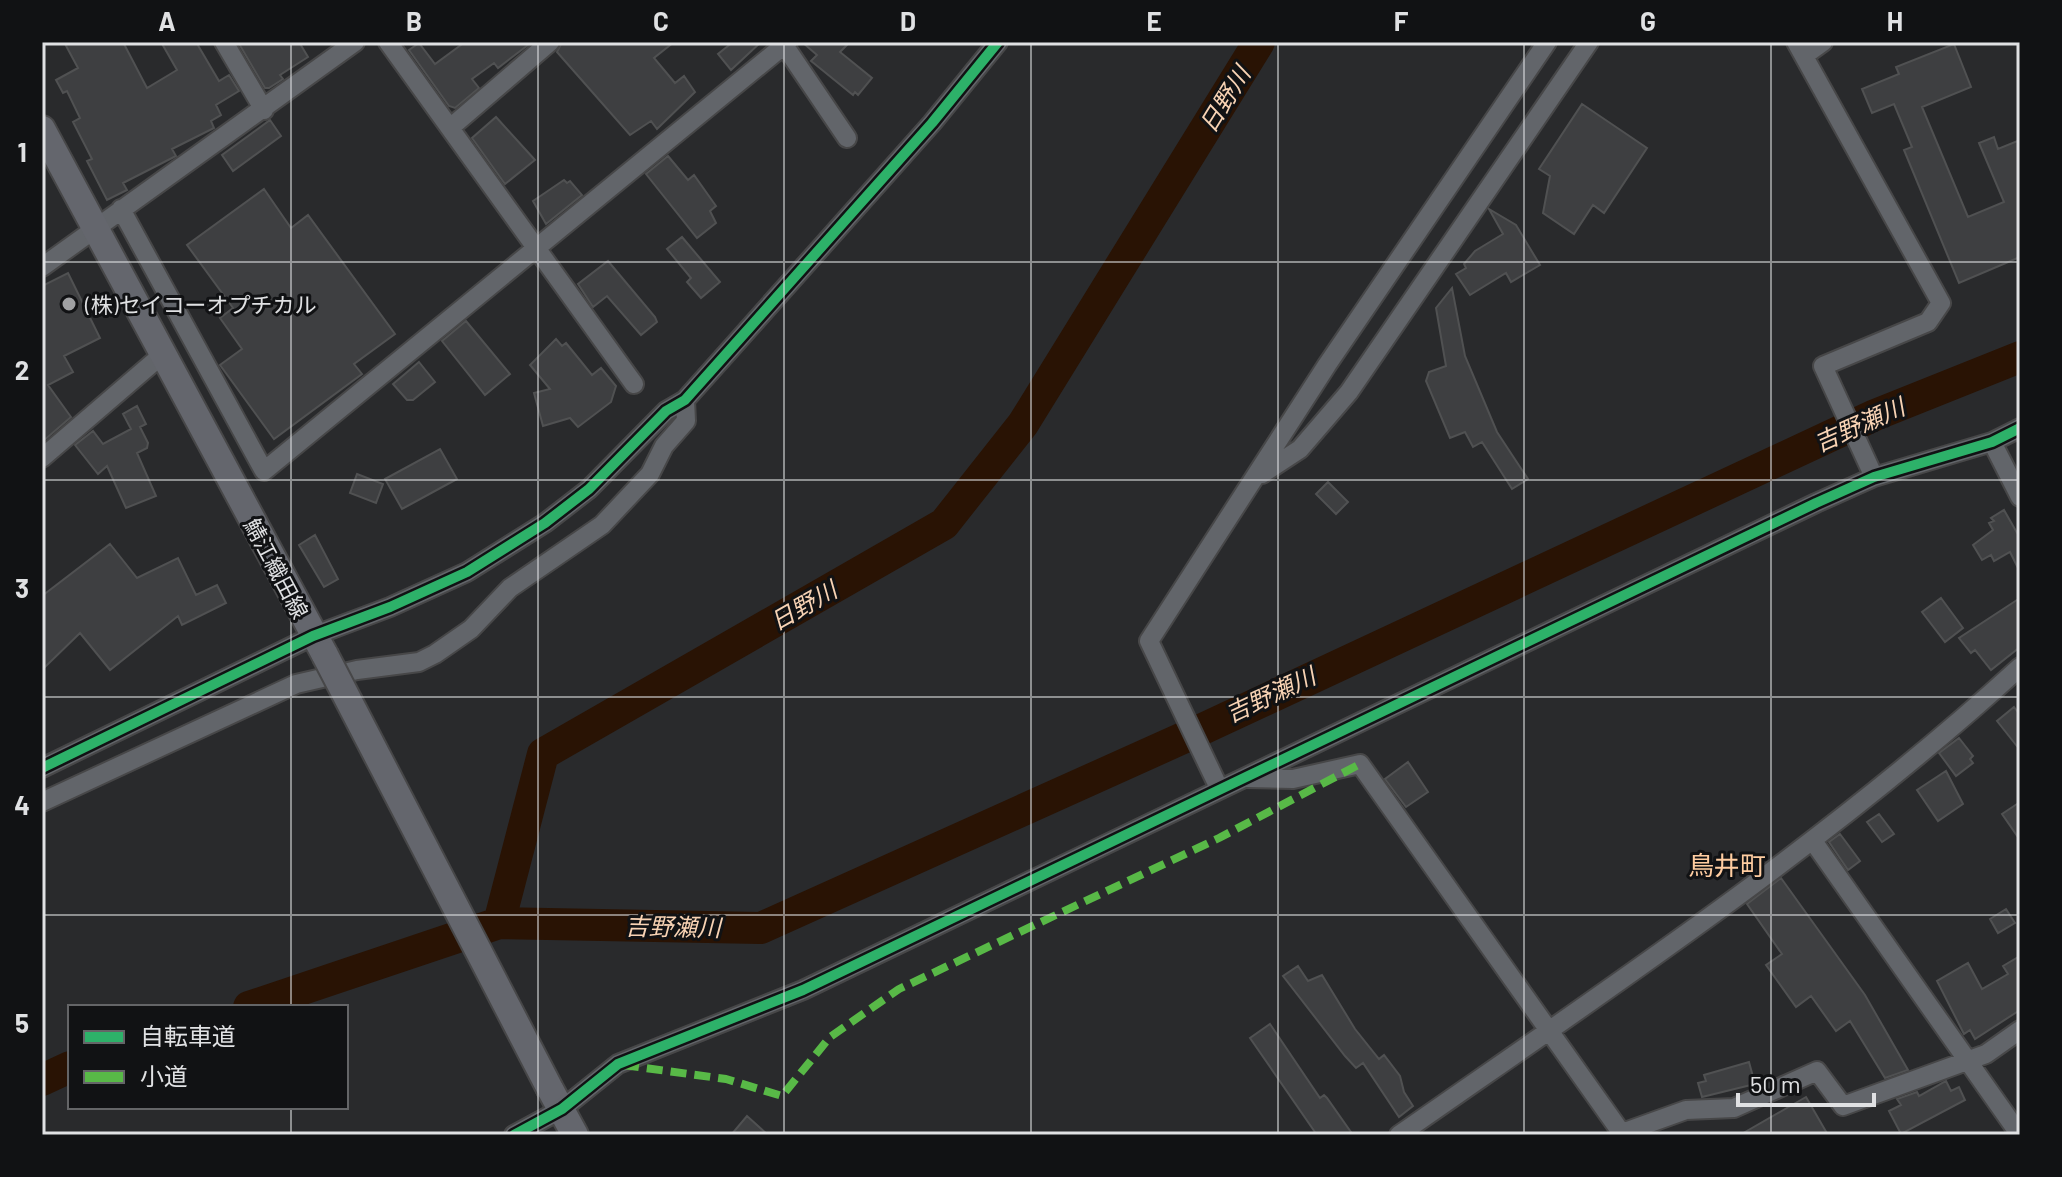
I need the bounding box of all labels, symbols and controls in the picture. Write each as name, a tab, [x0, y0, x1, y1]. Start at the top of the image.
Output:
text: A	[158, 5, 176, 36]
text: B	[406, 5, 422, 36]
text: C	[653, 5, 669, 36]
text: D	[900, 5, 916, 36]
text: E	[1146, 5, 1162, 36]
text: F	[1394, 5, 1409, 36]
text: G	[1640, 5, 1656, 36]
text: H	[1887, 5, 1903, 36]
water label: 日野川	[1193, 58, 1257, 137]
text: 1	[17, 136, 27, 167]
place label: (株)セイコーオプチカル	[84, 291, 317, 317]
marker: (株)セイコーオプチカル	[60, 295, 78, 313]
text: 2	[15, 354, 29, 385]
water label: 吉野瀬川	[1809, 390, 1911, 457]
street label: 鯖江織田線	[240, 513, 314, 623]
text: 3	[15, 572, 29, 603]
water label: 日野川	[765, 573, 844, 636]
water label: 吉野瀬川	[1220, 659, 1322, 727]
text: 4	[14, 789, 30, 820]
district label: 鳥井町	[1688, 849, 1766, 880]
water label: 吉野瀬川	[625, 911, 724, 941]
legend	[68, 1005, 348, 1109]
text: 5	[15, 1007, 29, 1038]
text: 自転車道	[140, 1021, 236, 1050]
scale bar	[1738, 1057, 1874, 1107]
text: 小道	[140, 1061, 188, 1090]
text: 50 m	[1750, 1069, 1801, 1098]

